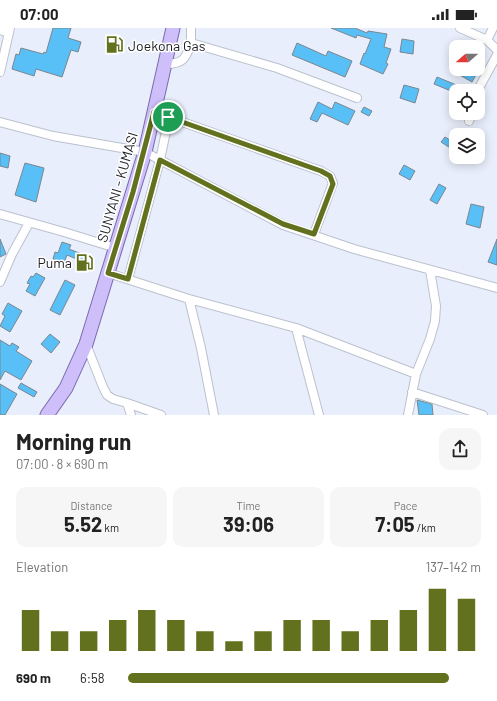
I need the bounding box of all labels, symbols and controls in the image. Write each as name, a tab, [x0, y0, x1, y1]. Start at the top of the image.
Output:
text: 07:00	[20, 5, 59, 23]
fuel station icon: Joekona Gas	[105, 35, 125, 55]
place label: Joekona Gas	[128, 37, 206, 54]
north arrow	[449, 40, 485, 76]
map controls	[449, 40, 485, 164]
button: locate	[449, 84, 485, 120]
pin	[151, 100, 185, 134]
icon: arrive	[157, 106, 179, 128]
button: layers	[449, 128, 485, 164]
street label: SUNYANI - KUMASI	[93, 130, 141, 244]
fuel station icon: Puma	[75, 252, 95, 272]
place label: Puma	[37, 254, 72, 271]
text: Morning run	[16, 428, 131, 454]
button: share	[439, 428, 481, 470]
text: 07:00 · 8 × 690 m	[16, 456, 108, 472]
text: Distance	[71, 499, 112, 512]
text: Time	[237, 499, 260, 512]
text: Pace	[394, 499, 417, 512]
text: 5.52	[64, 512, 102, 536]
text: 39:06	[223, 512, 274, 536]
text: 7:05	[375, 512, 415, 536]
text: km	[102, 521, 119, 534]
text: /km	[415, 521, 436, 534]
text: Elevation	[16, 559, 68, 575]
text: 137–142 m	[426, 559, 481, 575]
text: 690 m	[16, 670, 51, 686]
text: 6:58	[80, 670, 105, 686]

